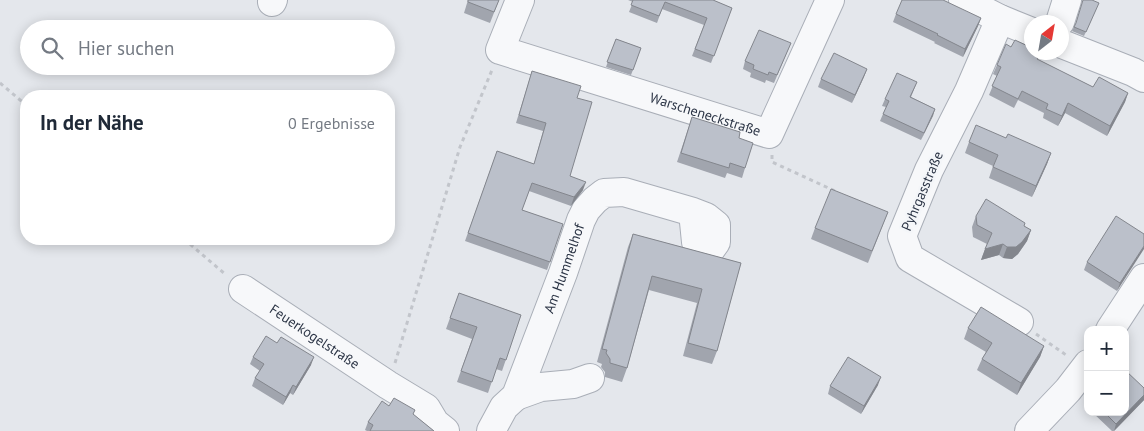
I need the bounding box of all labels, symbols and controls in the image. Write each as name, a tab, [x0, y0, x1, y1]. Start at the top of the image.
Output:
north arrow	[1024, 15, 1069, 60]
search box	[20, 20, 395, 75]
icon: search	[38, 34, 66, 62]
text: Hier suchen	[78, 36, 174, 60]
street label: Warscheneckstraße	[648, 88, 763, 140]
text: In der Nähe	[40, 109, 144, 136]
text: 0 Ergebnisse	[288, 113, 375, 133]
street label: Pyhrgasstraße	[897, 148, 947, 234]
street label: Am Hummelhof	[540, 221, 588, 316]
street label: Feuerkogelstraße	[266, 300, 363, 373]
map controls	[1084, 326, 1129, 416]
button: +	[1084, 326, 1129, 371]
button: −	[1084, 371, 1129, 416]

